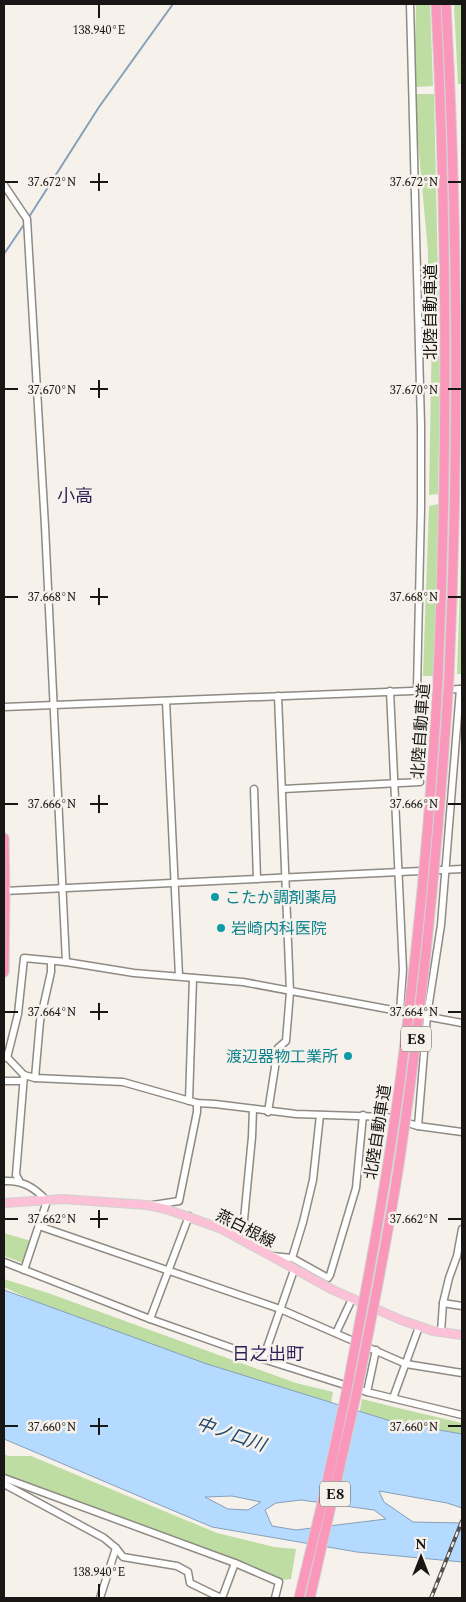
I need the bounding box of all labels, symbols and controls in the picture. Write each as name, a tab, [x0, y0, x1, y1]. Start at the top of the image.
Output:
text: 138.940°E	[73, 21, 125, 40]
text: 37.672°N	[28, 173, 76, 192]
text: 37.672°N	[390, 173, 438, 192]
street label: 北陸自動車道	[419, 264, 443, 360]
text: 37.670°N	[28, 381, 76, 400]
text: 37.670°N	[390, 381, 438, 400]
district label: 小高	[57, 483, 93, 510]
text: 37.668°N	[28, 588, 76, 607]
text: 37.668°N	[390, 588, 438, 607]
street label: 北陸自動車道	[406, 682, 436, 780]
text: 37.666°N	[28, 795, 76, 814]
text: 37.666°N	[390, 795, 438, 814]
place label: こたか調剤薬局	[225, 886, 337, 910]
marker: こたか調剤薬局	[209, 891, 221, 903]
place label: 岩崎内科医院	[231, 917, 327, 941]
marker: 岩崎内科医院	[215, 922, 227, 934]
text: 37.664°N	[28, 1003, 76, 1022]
text: 37.664°N	[390, 1003, 438, 1022]
road number: E8	[401, 1026, 431, 1052]
place label: 渡辺器物工業所	[226, 1045, 338, 1069]
marker: 渡辺器物工業所	[342, 1050, 354, 1062]
street label: 北陸自動車道	[359, 1083, 397, 1181]
street label: 燕白根線	[212, 1204, 280, 1254]
text: 37.662°N	[28, 1210, 76, 1229]
text: 37.662°N	[390, 1210, 438, 1229]
district label: 日之出町	[232, 1341, 304, 1368]
water label: 中ノ口川	[192, 1410, 271, 1460]
text: 37.660°N	[28, 1418, 76, 1437]
text: 37.660°N	[390, 1418, 438, 1437]
road number: E8	[320, 1482, 350, 1506]
north arrow	[396, 1532, 446, 1582]
text: N	[415, 1534, 427, 1555]
text: 138.940°E	[73, 1563, 125, 1582]

